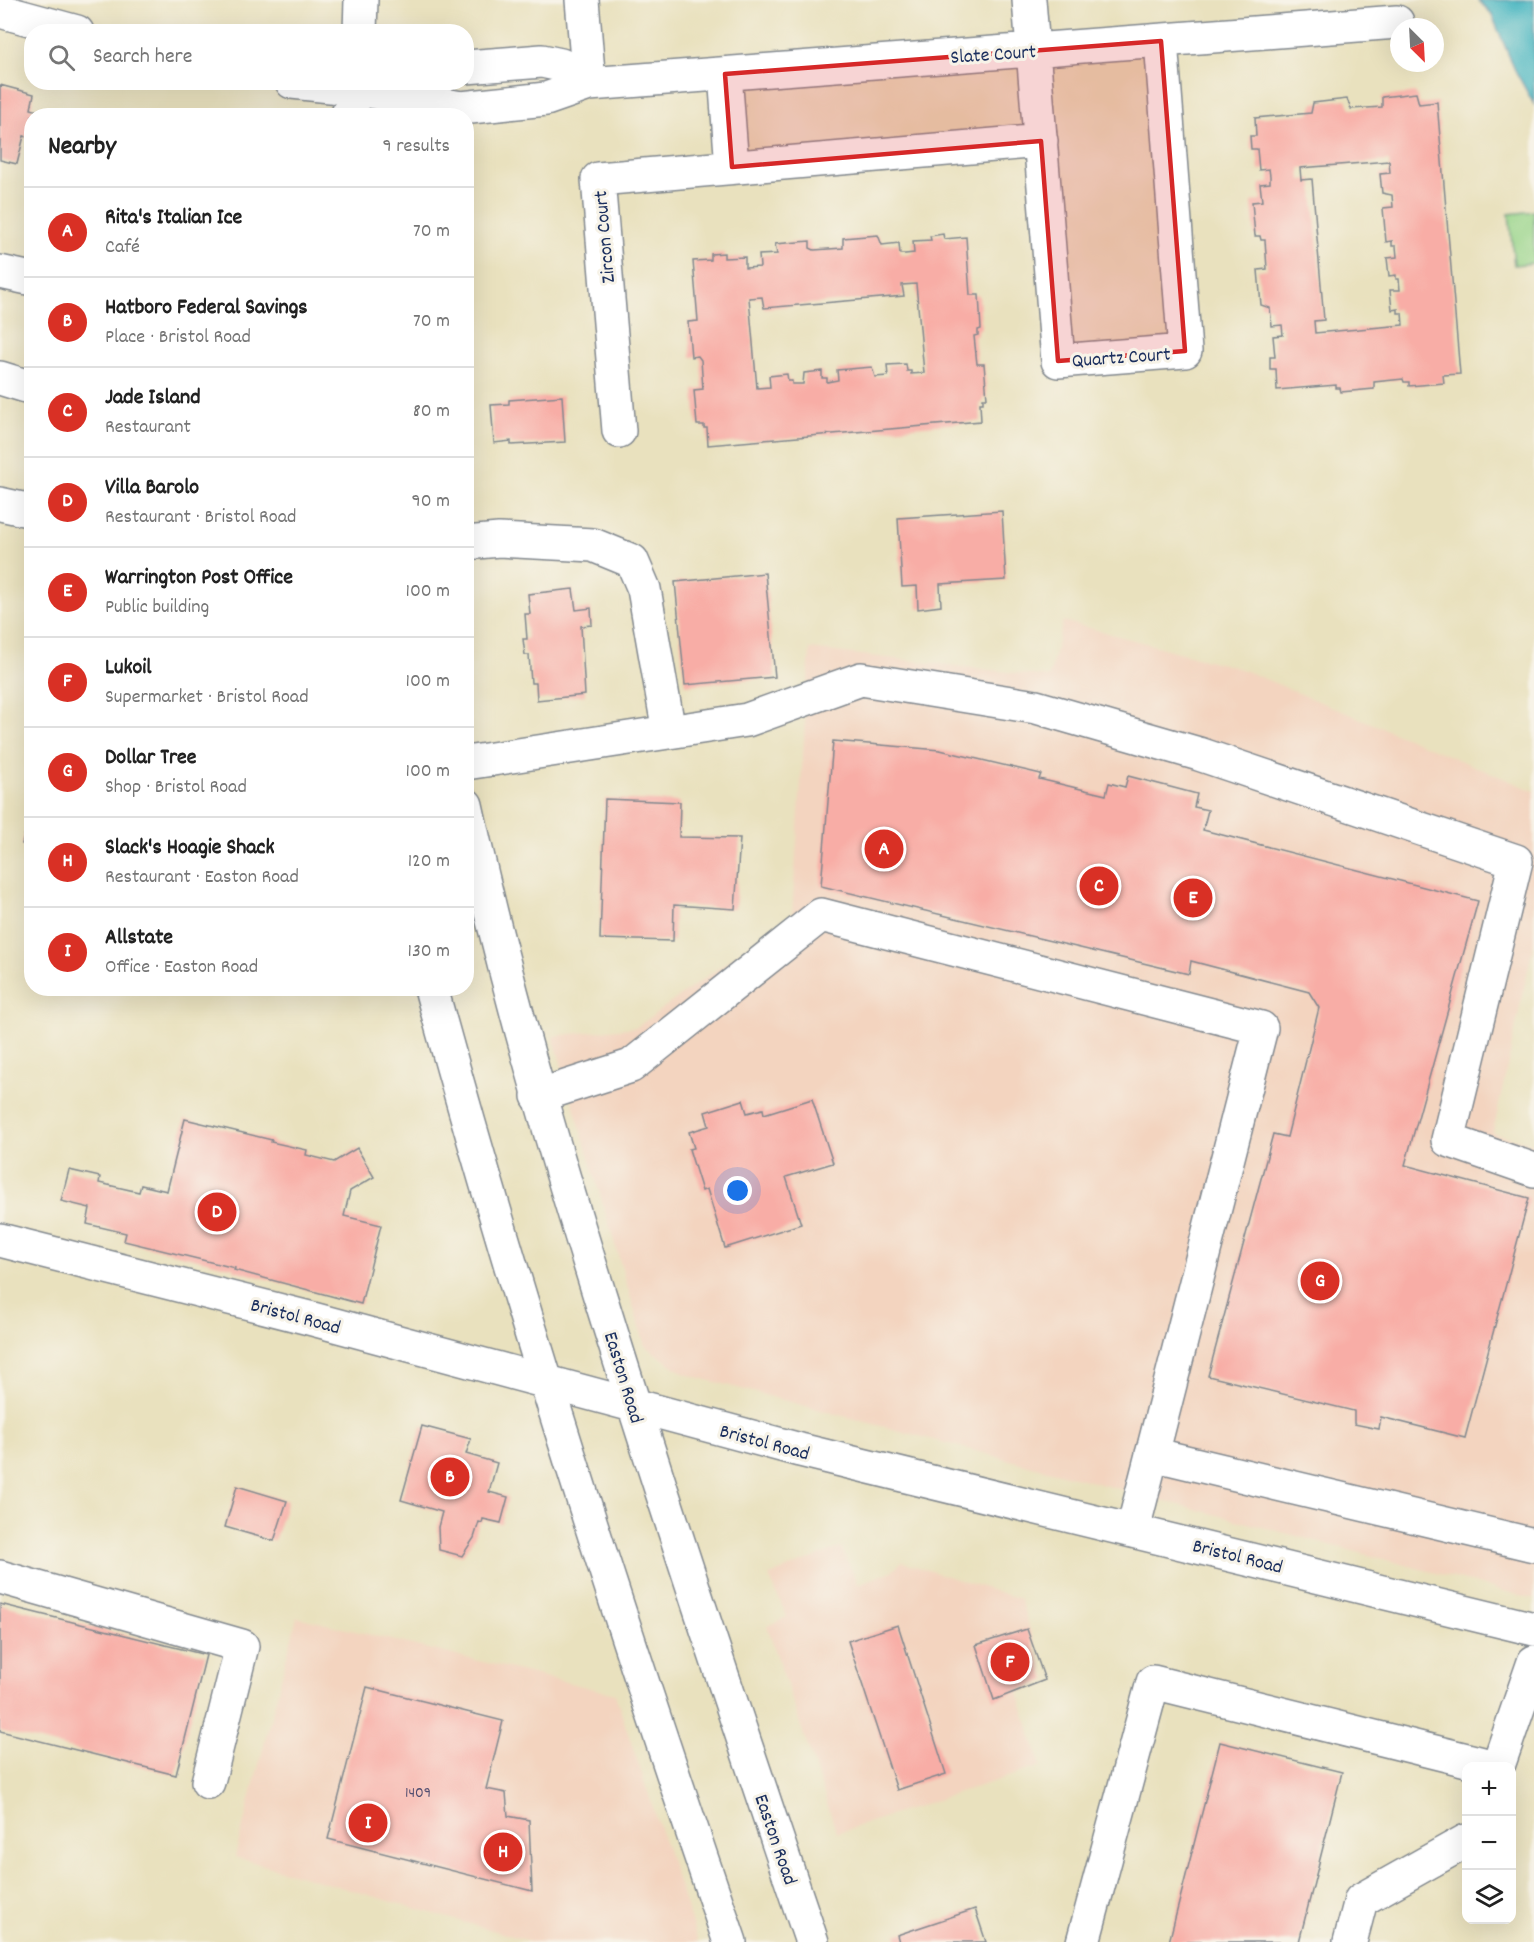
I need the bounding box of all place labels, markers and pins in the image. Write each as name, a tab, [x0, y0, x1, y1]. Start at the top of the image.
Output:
pin: A	[864, 826, 904, 872]
pin: C	[1080, 864, 1118, 908]
pin: E	[1174, 876, 1212, 920]
pin: D	[198, 1190, 236, 1234]
pin: G	[1300, 1258, 1340, 1304]
pin: B	[430, 1454, 470, 1500]
pin: F	[990, 1640, 1030, 1684]
pin: I	[348, 1800, 388, 1846]
pin: H	[484, 1830, 522, 1874]

